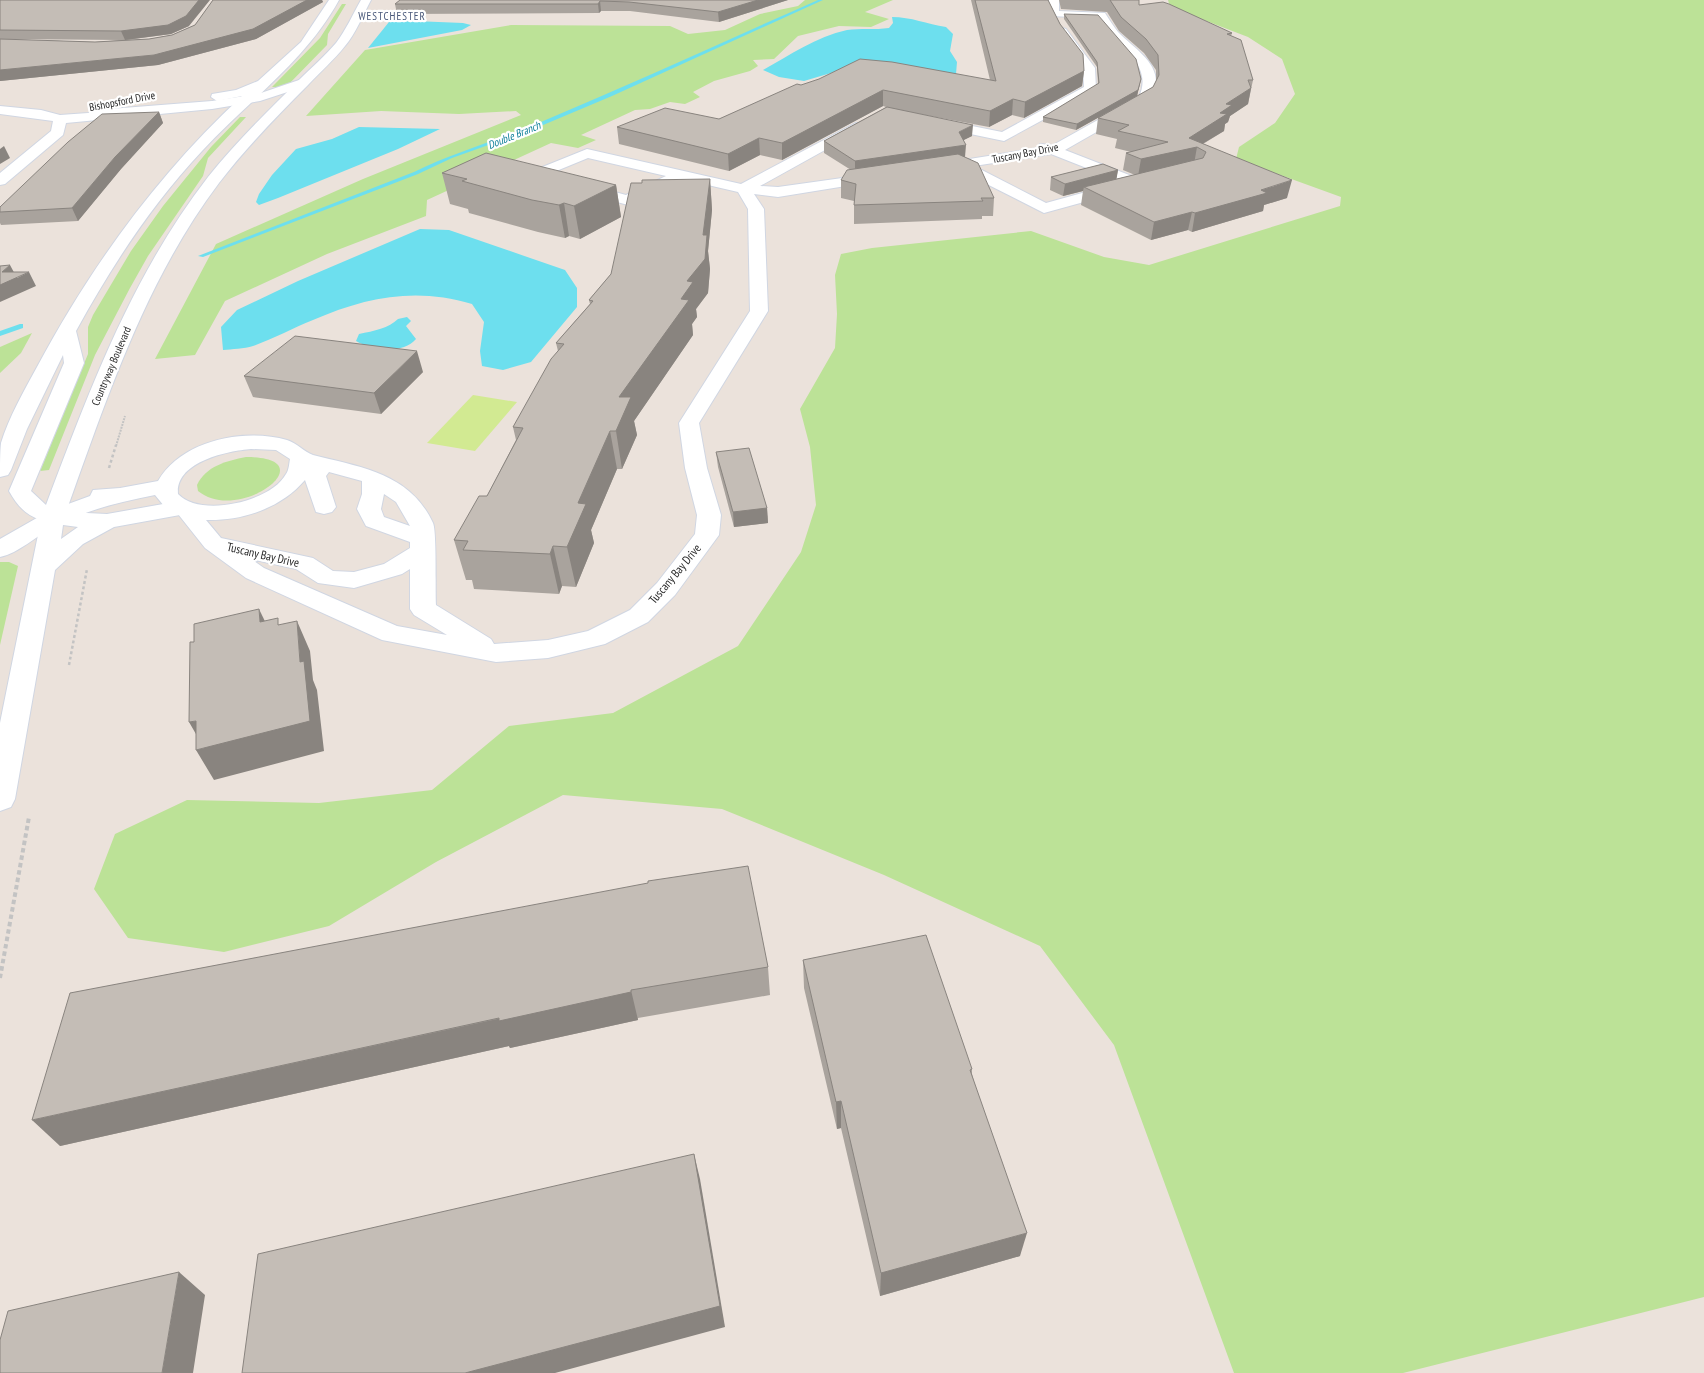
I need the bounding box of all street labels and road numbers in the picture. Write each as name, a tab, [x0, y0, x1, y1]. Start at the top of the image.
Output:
street label: Bishopsford Drive	[88, 88, 157, 114]
street label: Tuscany Bay Drive	[991, 140, 1060, 166]
street label: Countryway Boulevard	[88, 324, 134, 408]
street label: Tuscany Bay Drive	[226, 539, 301, 570]
street label: Tuscany Bay Drive	[645, 541, 704, 607]

